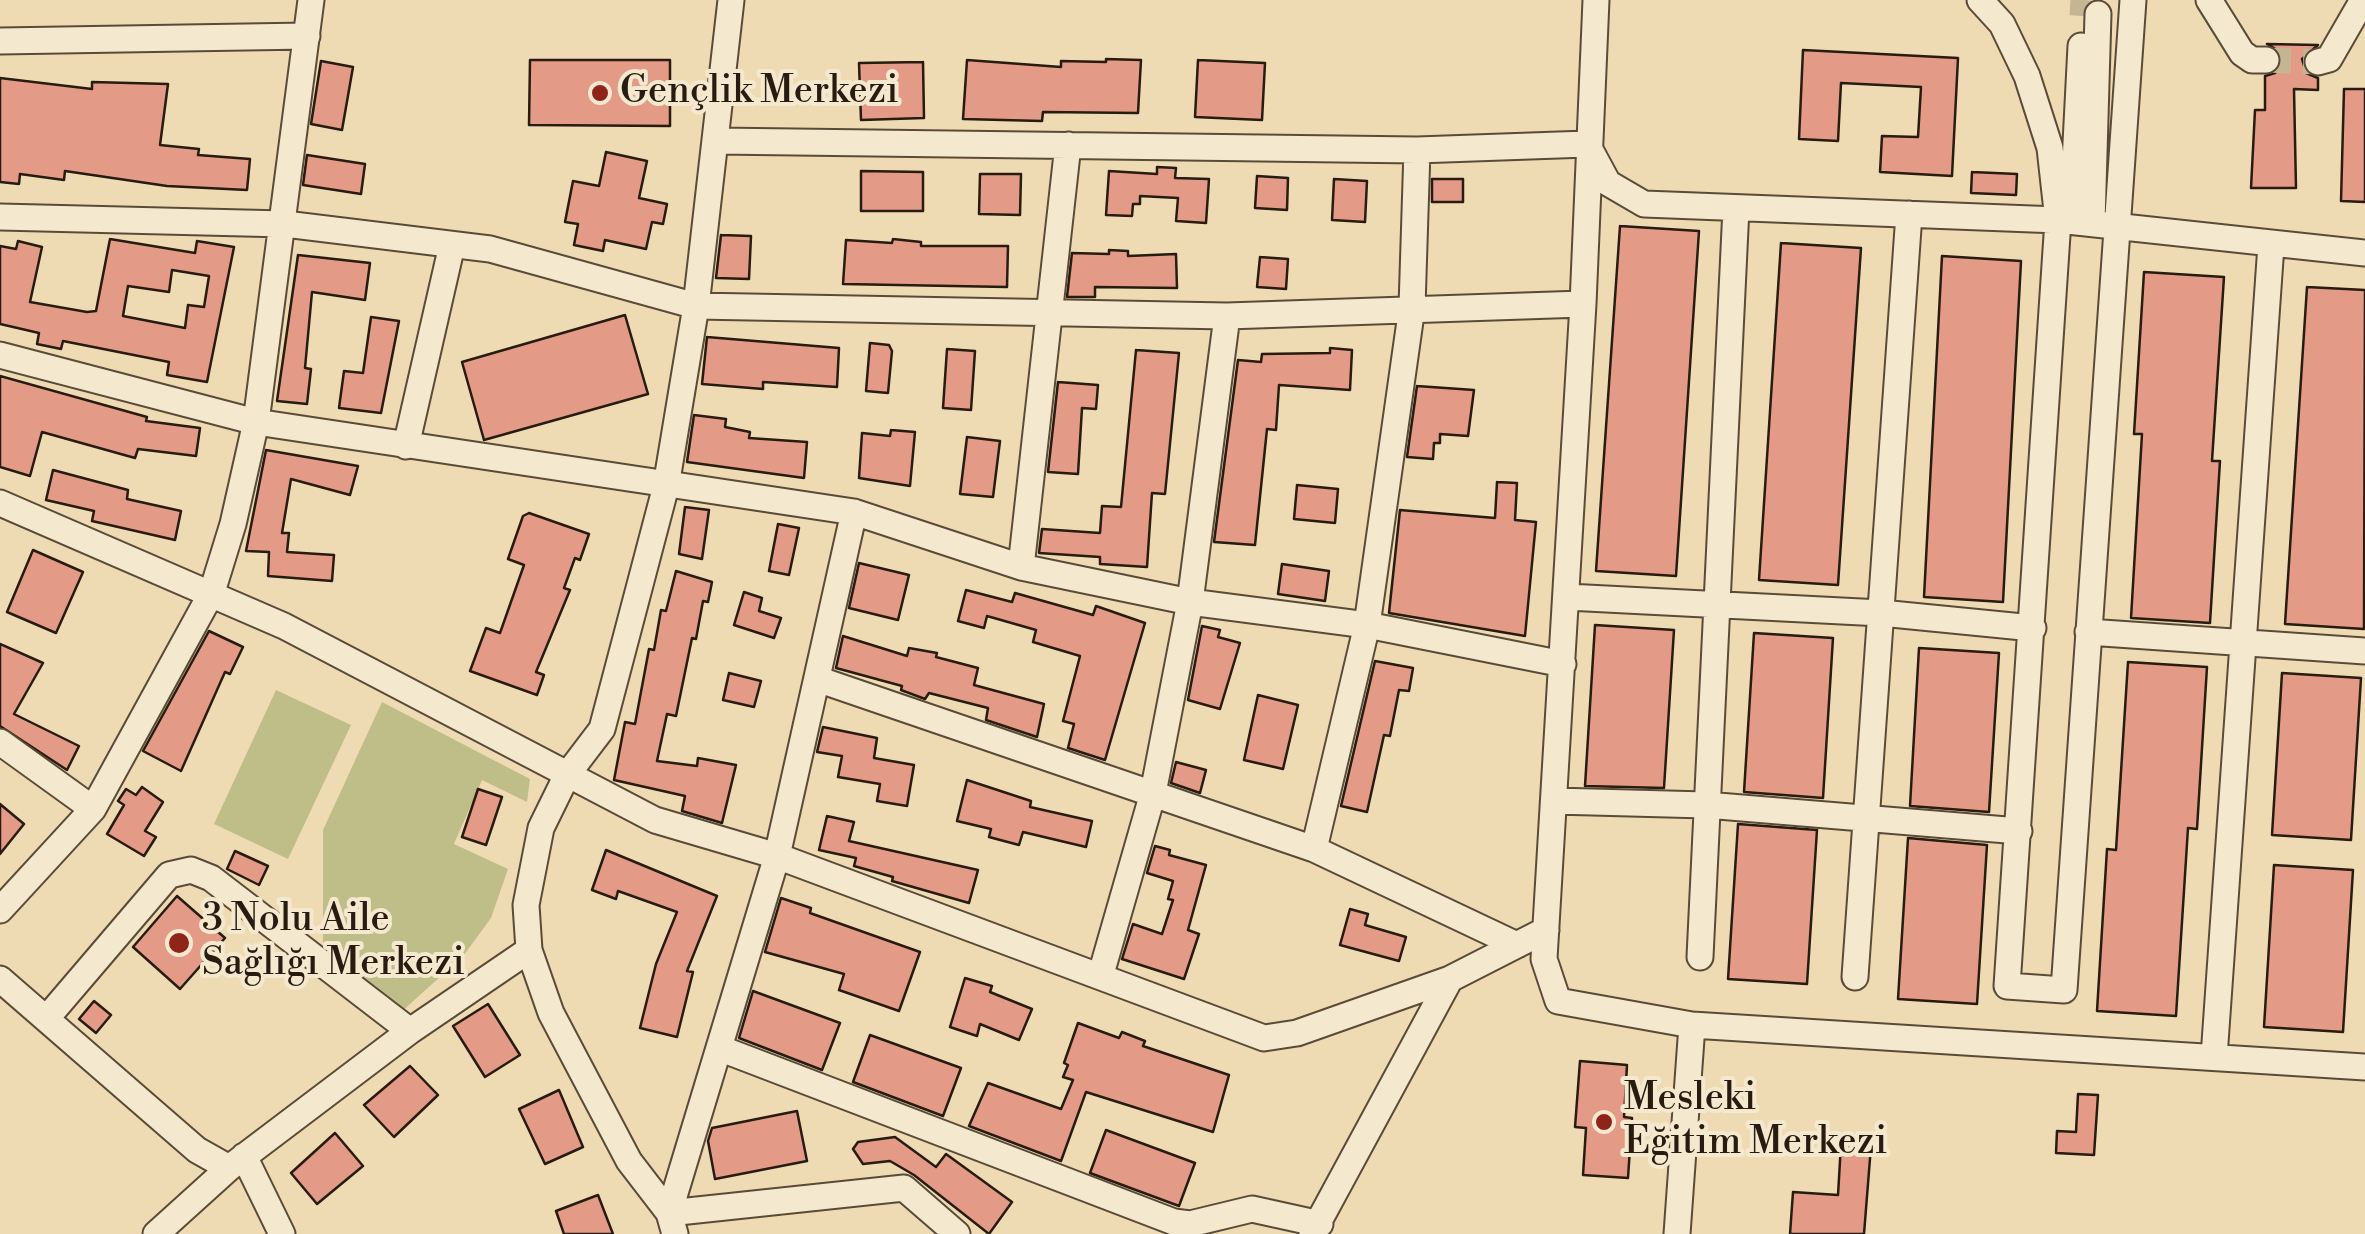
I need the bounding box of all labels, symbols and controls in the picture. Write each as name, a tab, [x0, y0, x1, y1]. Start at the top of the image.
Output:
place label: Gençlik Merkezi	[620, 70, 898, 116]
marker: Gençlik Merkezi	[589, 82, 611, 104]
place label: 3 Nolu Aile Sağlığı Merkezi	[202, 898, 465, 988]
marker: 3 Nolu Aile Sağlığı Merkezi	[166, 930, 192, 956]
place label: Mesleki Eğitim Merkezi	[1624, 1077, 1887, 1166]
marker: Mesleki Eğitim Merkezi	[1593, 1111, 1615, 1133]

